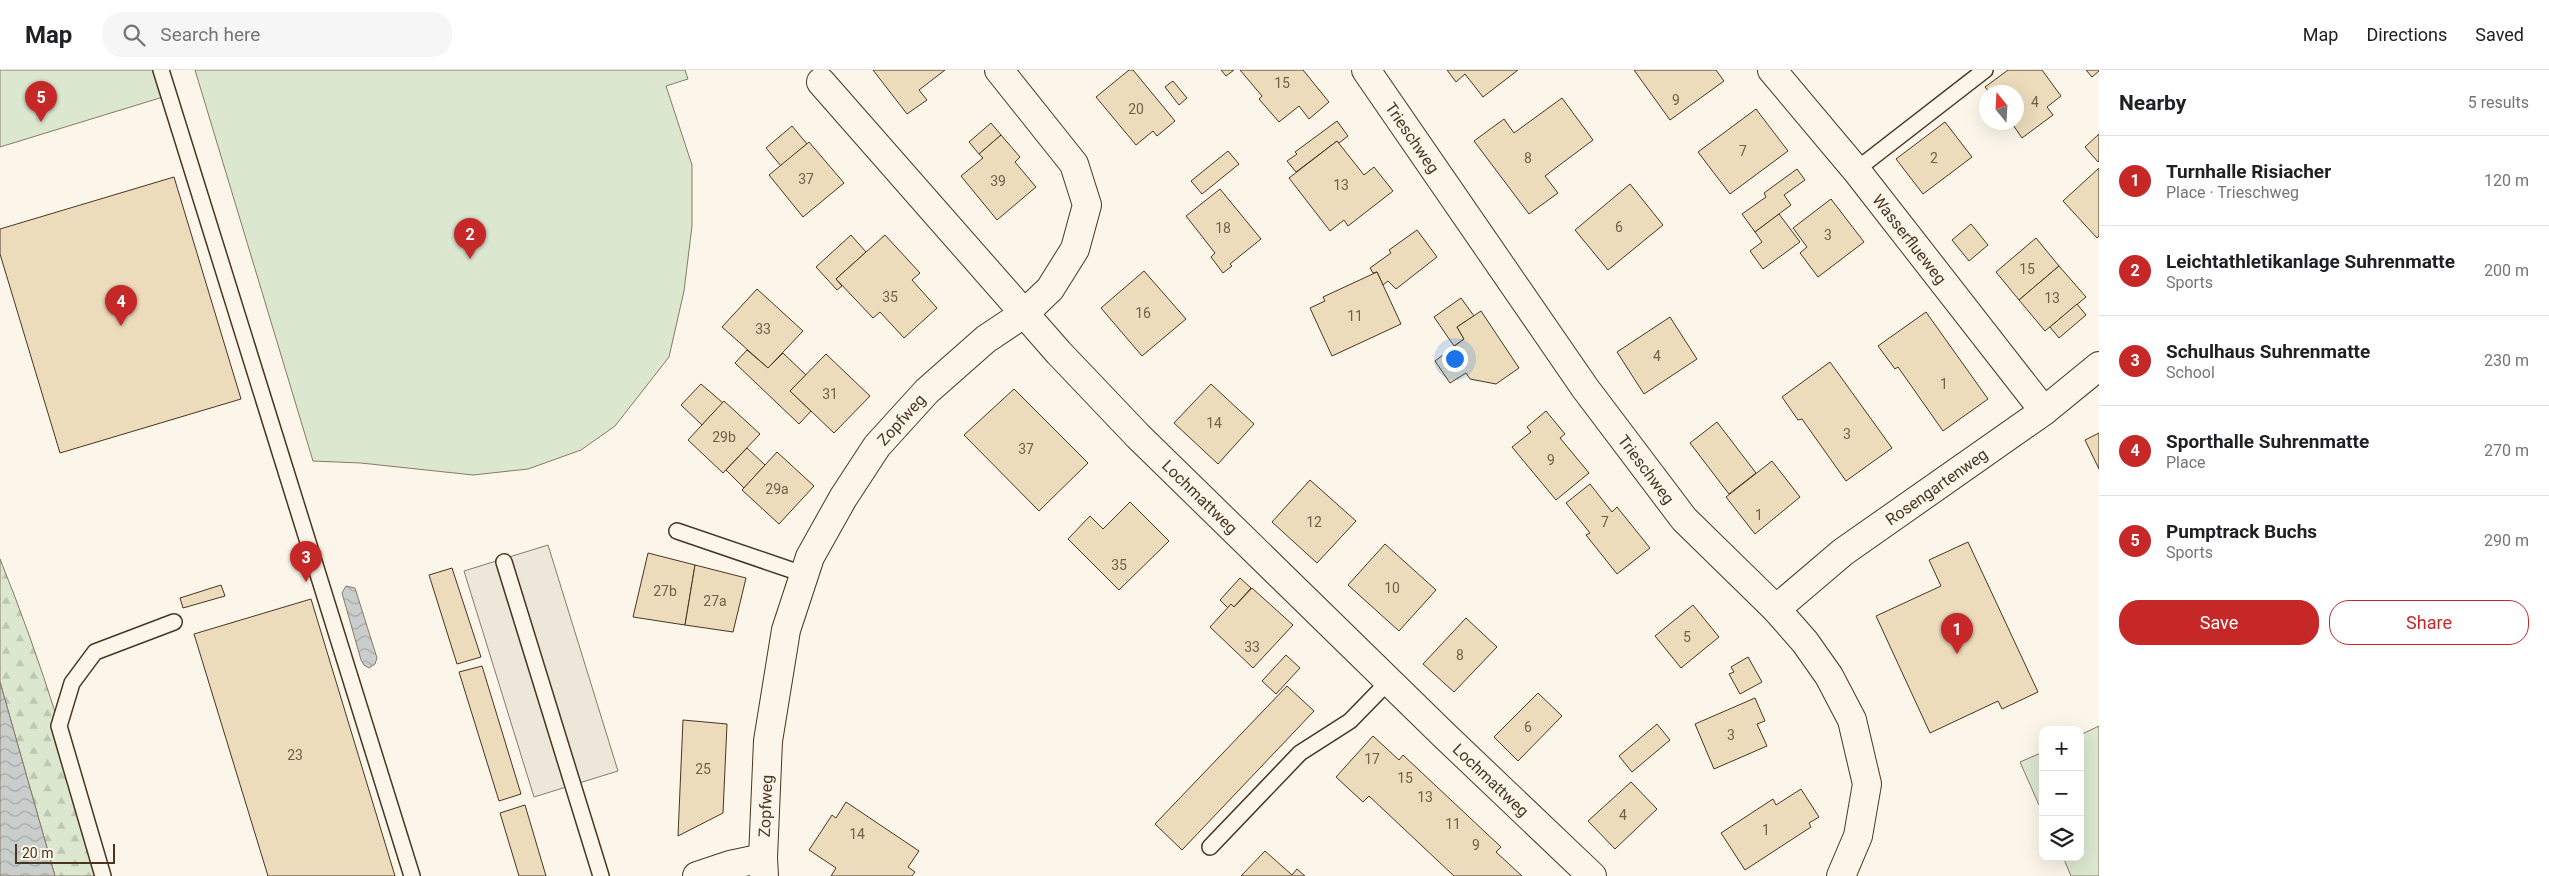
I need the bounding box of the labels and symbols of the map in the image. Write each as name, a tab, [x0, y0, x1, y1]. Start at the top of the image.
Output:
house number: 15	[1274, 75, 1290, 91]
pin: 5	[25, 81, 57, 122]
north arrow	[1979, 85, 2024, 130]
house number: 9	[1672, 92, 1680, 108]
house number: 4	[2031, 94, 2039, 110]
street label: Trieschweg	[1382, 98, 1444, 177]
house number: 20	[1128, 101, 1144, 117]
house number: 7	[1739, 143, 1747, 159]
house number: 8	[1524, 150, 1532, 166]
house number: 2	[1930, 150, 1938, 166]
house number: 37	[798, 171, 814, 187]
house number: 39	[990, 173, 1006, 189]
house number: 13	[1333, 177, 1349, 193]
street label: Wasserflueweg	[1869, 190, 1951, 288]
pin: 2	[454, 218, 486, 259]
house number: 6	[1615, 219, 1623, 235]
house number: 18	[1215, 220, 1231, 236]
house number: 3	[1824, 227, 1832, 243]
house number: 15	[2019, 261, 2035, 277]
pin: 4	[105, 285, 137, 326]
house number: 35	[882, 289, 898, 305]
house number: 13	[2044, 290, 2060, 306]
house number: 16	[1135, 305, 1151, 321]
house number: 11	[1347, 308, 1363, 324]
house number: 33	[755, 321, 771, 337]
your location	[1442, 346, 1468, 372]
house number: 4	[1653, 348, 1661, 364]
house number: 1	[1940, 376, 1948, 392]
house number: 31	[822, 386, 838, 402]
street label: Zopfweg	[873, 390, 929, 449]
house number: 14	[1206, 415, 1222, 431]
house number: 3	[1843, 426, 1851, 442]
house number: 29b	[712, 429, 736, 445]
street label: Trieschweg	[1614, 431, 1679, 508]
house number: 37	[1018, 441, 1034, 457]
street label: Rosengartenweg	[1882, 444, 1991, 529]
house number: 9	[1547, 452, 1555, 468]
street label: Lochmattweg	[1158, 456, 1242, 538]
house number: 29a	[765, 481, 789, 497]
house number: 1	[1755, 507, 1763, 523]
house number: 12	[1306, 514, 1322, 530]
house number: 7	[1601, 514, 1609, 530]
pin: 3	[290, 541, 322, 582]
house number: 35	[1111, 557, 1127, 573]
house number: 10	[1384, 580, 1400, 596]
house number: 27b	[653, 583, 677, 599]
house number: 27a	[703, 593, 727, 609]
pin: 1	[1941, 613, 1973, 654]
house number: 5	[1683, 629, 1691, 645]
house number: 33	[1244, 639, 1260, 655]
house number: 8	[1456, 647, 1464, 663]
house number: 6	[1524, 719, 1532, 735]
house number: 3	[1727, 727, 1735, 743]
street label: Lochmattweg	[1449, 739, 1533, 820]
house number: 23	[287, 747, 303, 763]
house number: 17	[1364, 751, 1380, 767]
house number: 25	[695, 761, 711, 777]
house number: 15	[1397, 770, 1413, 786]
street label: Zopfweg	[754, 774, 776, 838]
house number: 13	[1417, 789, 1433, 805]
house number: 4	[1619, 807, 1627, 823]
house number: 11	[1445, 816, 1461, 832]
house number: 1	[1762, 822, 1770, 838]
house number: 14	[849, 826, 865, 842]
house number: 9	[1472, 837, 1480, 853]
scale bar	[15, 841, 115, 864]

